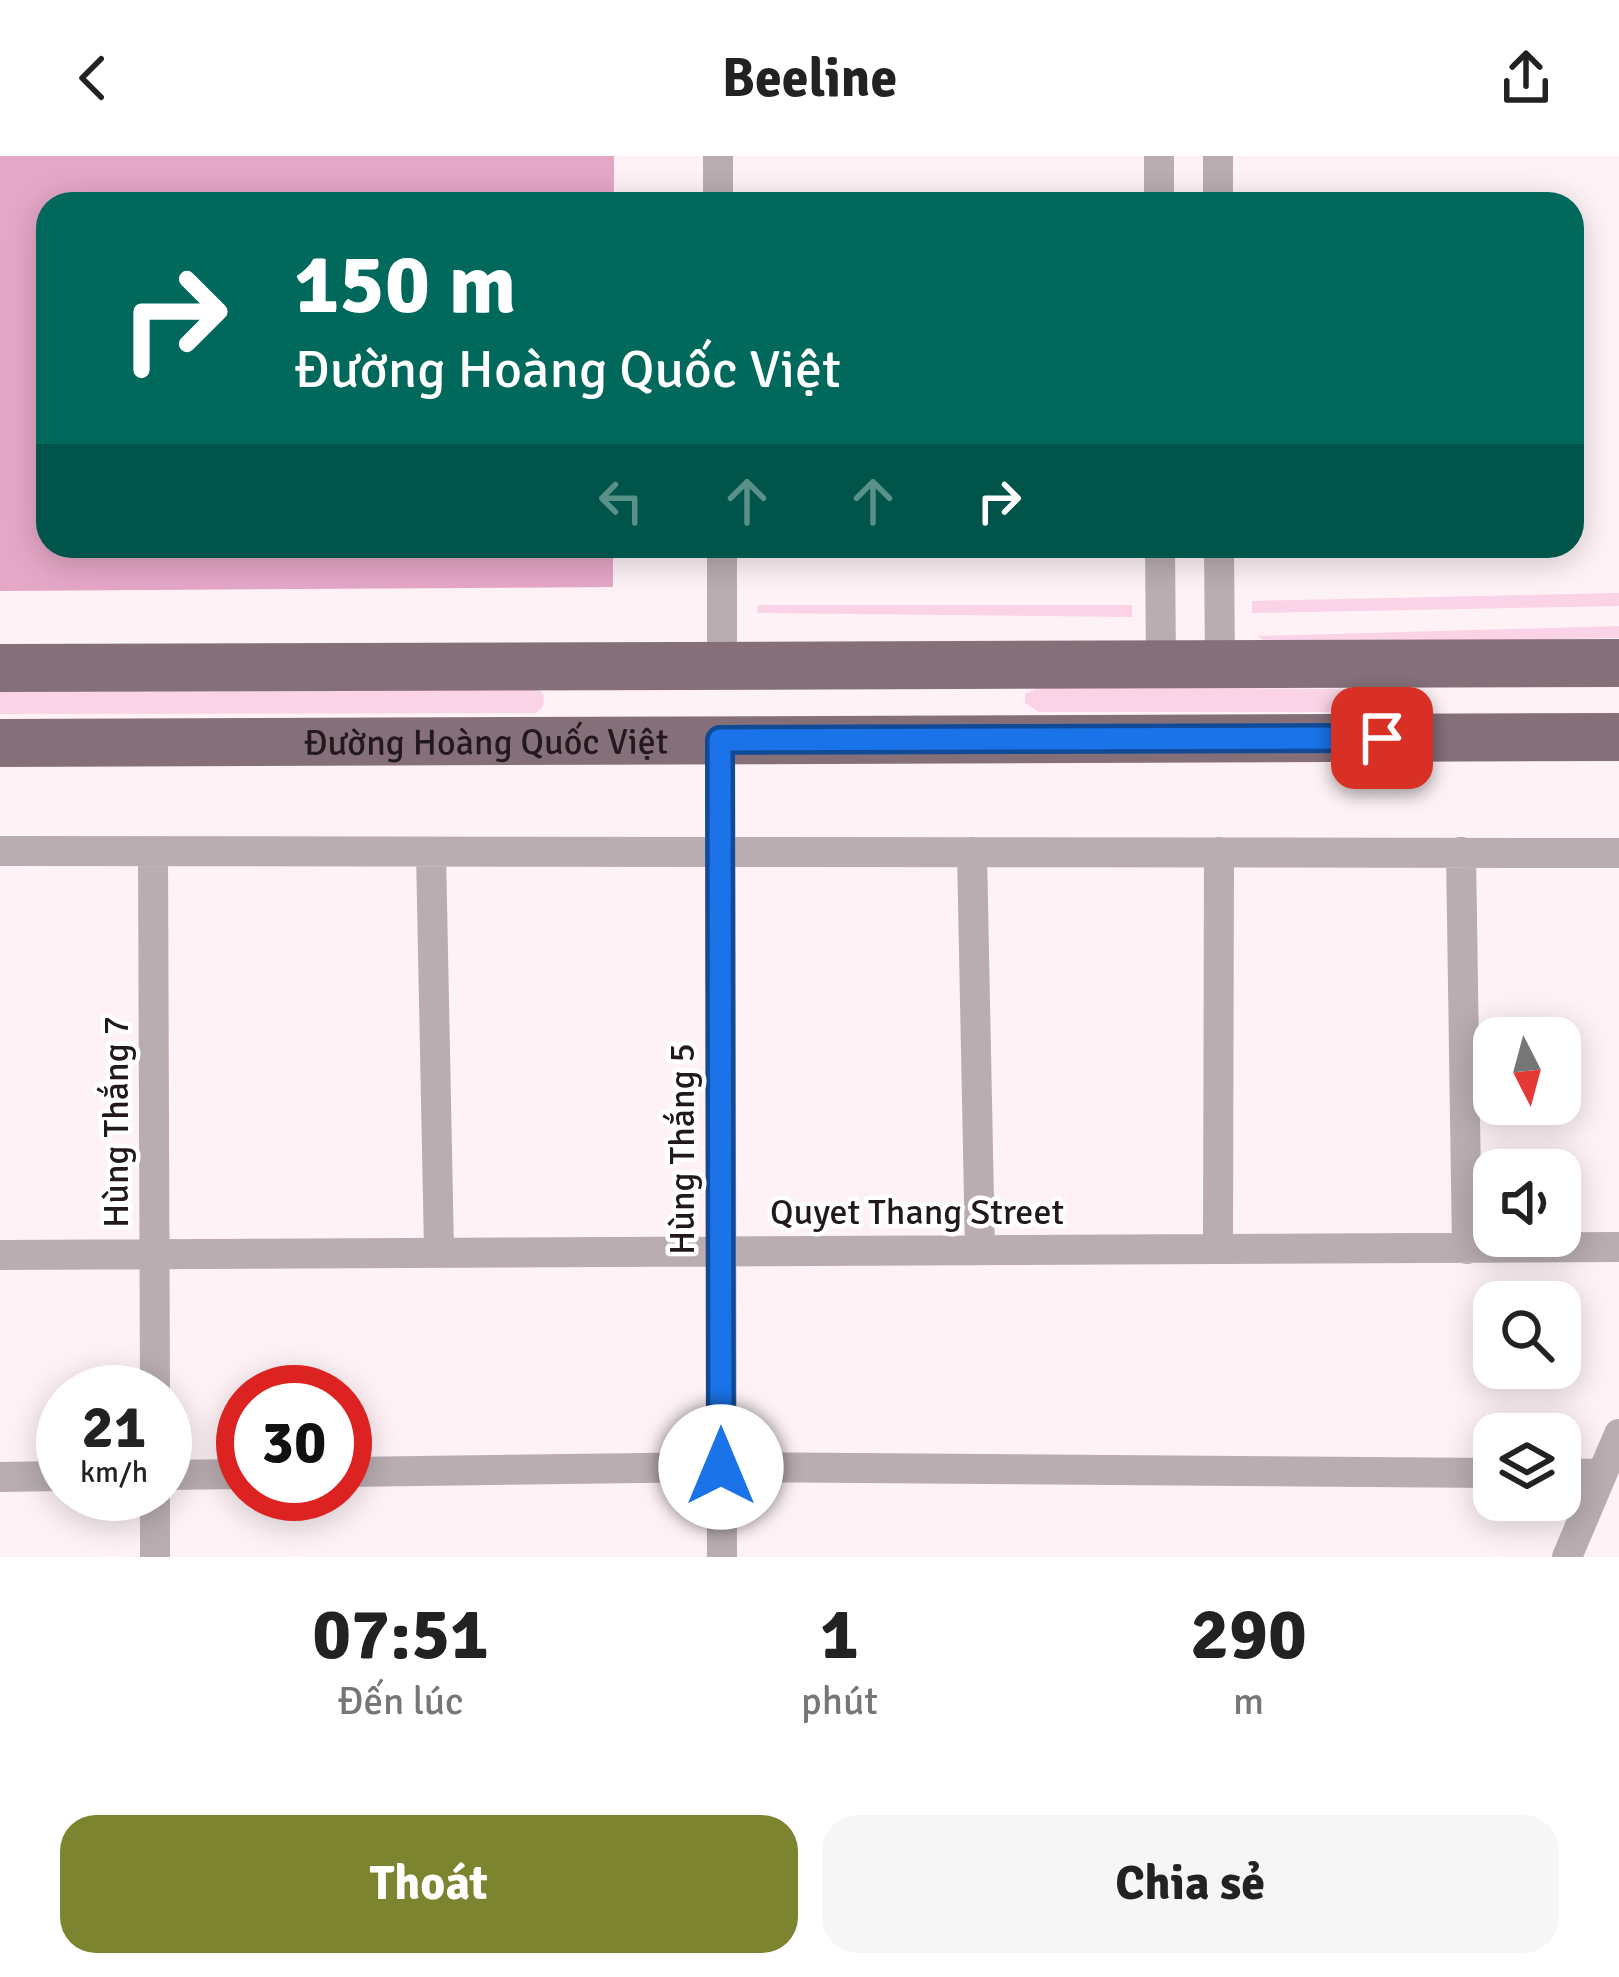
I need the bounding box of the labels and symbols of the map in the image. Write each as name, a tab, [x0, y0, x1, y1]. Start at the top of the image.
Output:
pin	[1331, 687, 1433, 789]
street label: Đường Hoàng Quốc Việt	[304, 720, 668, 766]
street label: Hùng Thắng 7	[94, 1016, 139, 1228]
north arrow	[1473, 1017, 1581, 1125]
street label: Hùng Thắng 5	[660, 1043, 705, 1255]
street label: Quyet Thang Street	[770, 1190, 1064, 1235]
speed limit sign: 30	[216, 1365, 372, 1521]
position arrow	[658, 1404, 784, 1530]

